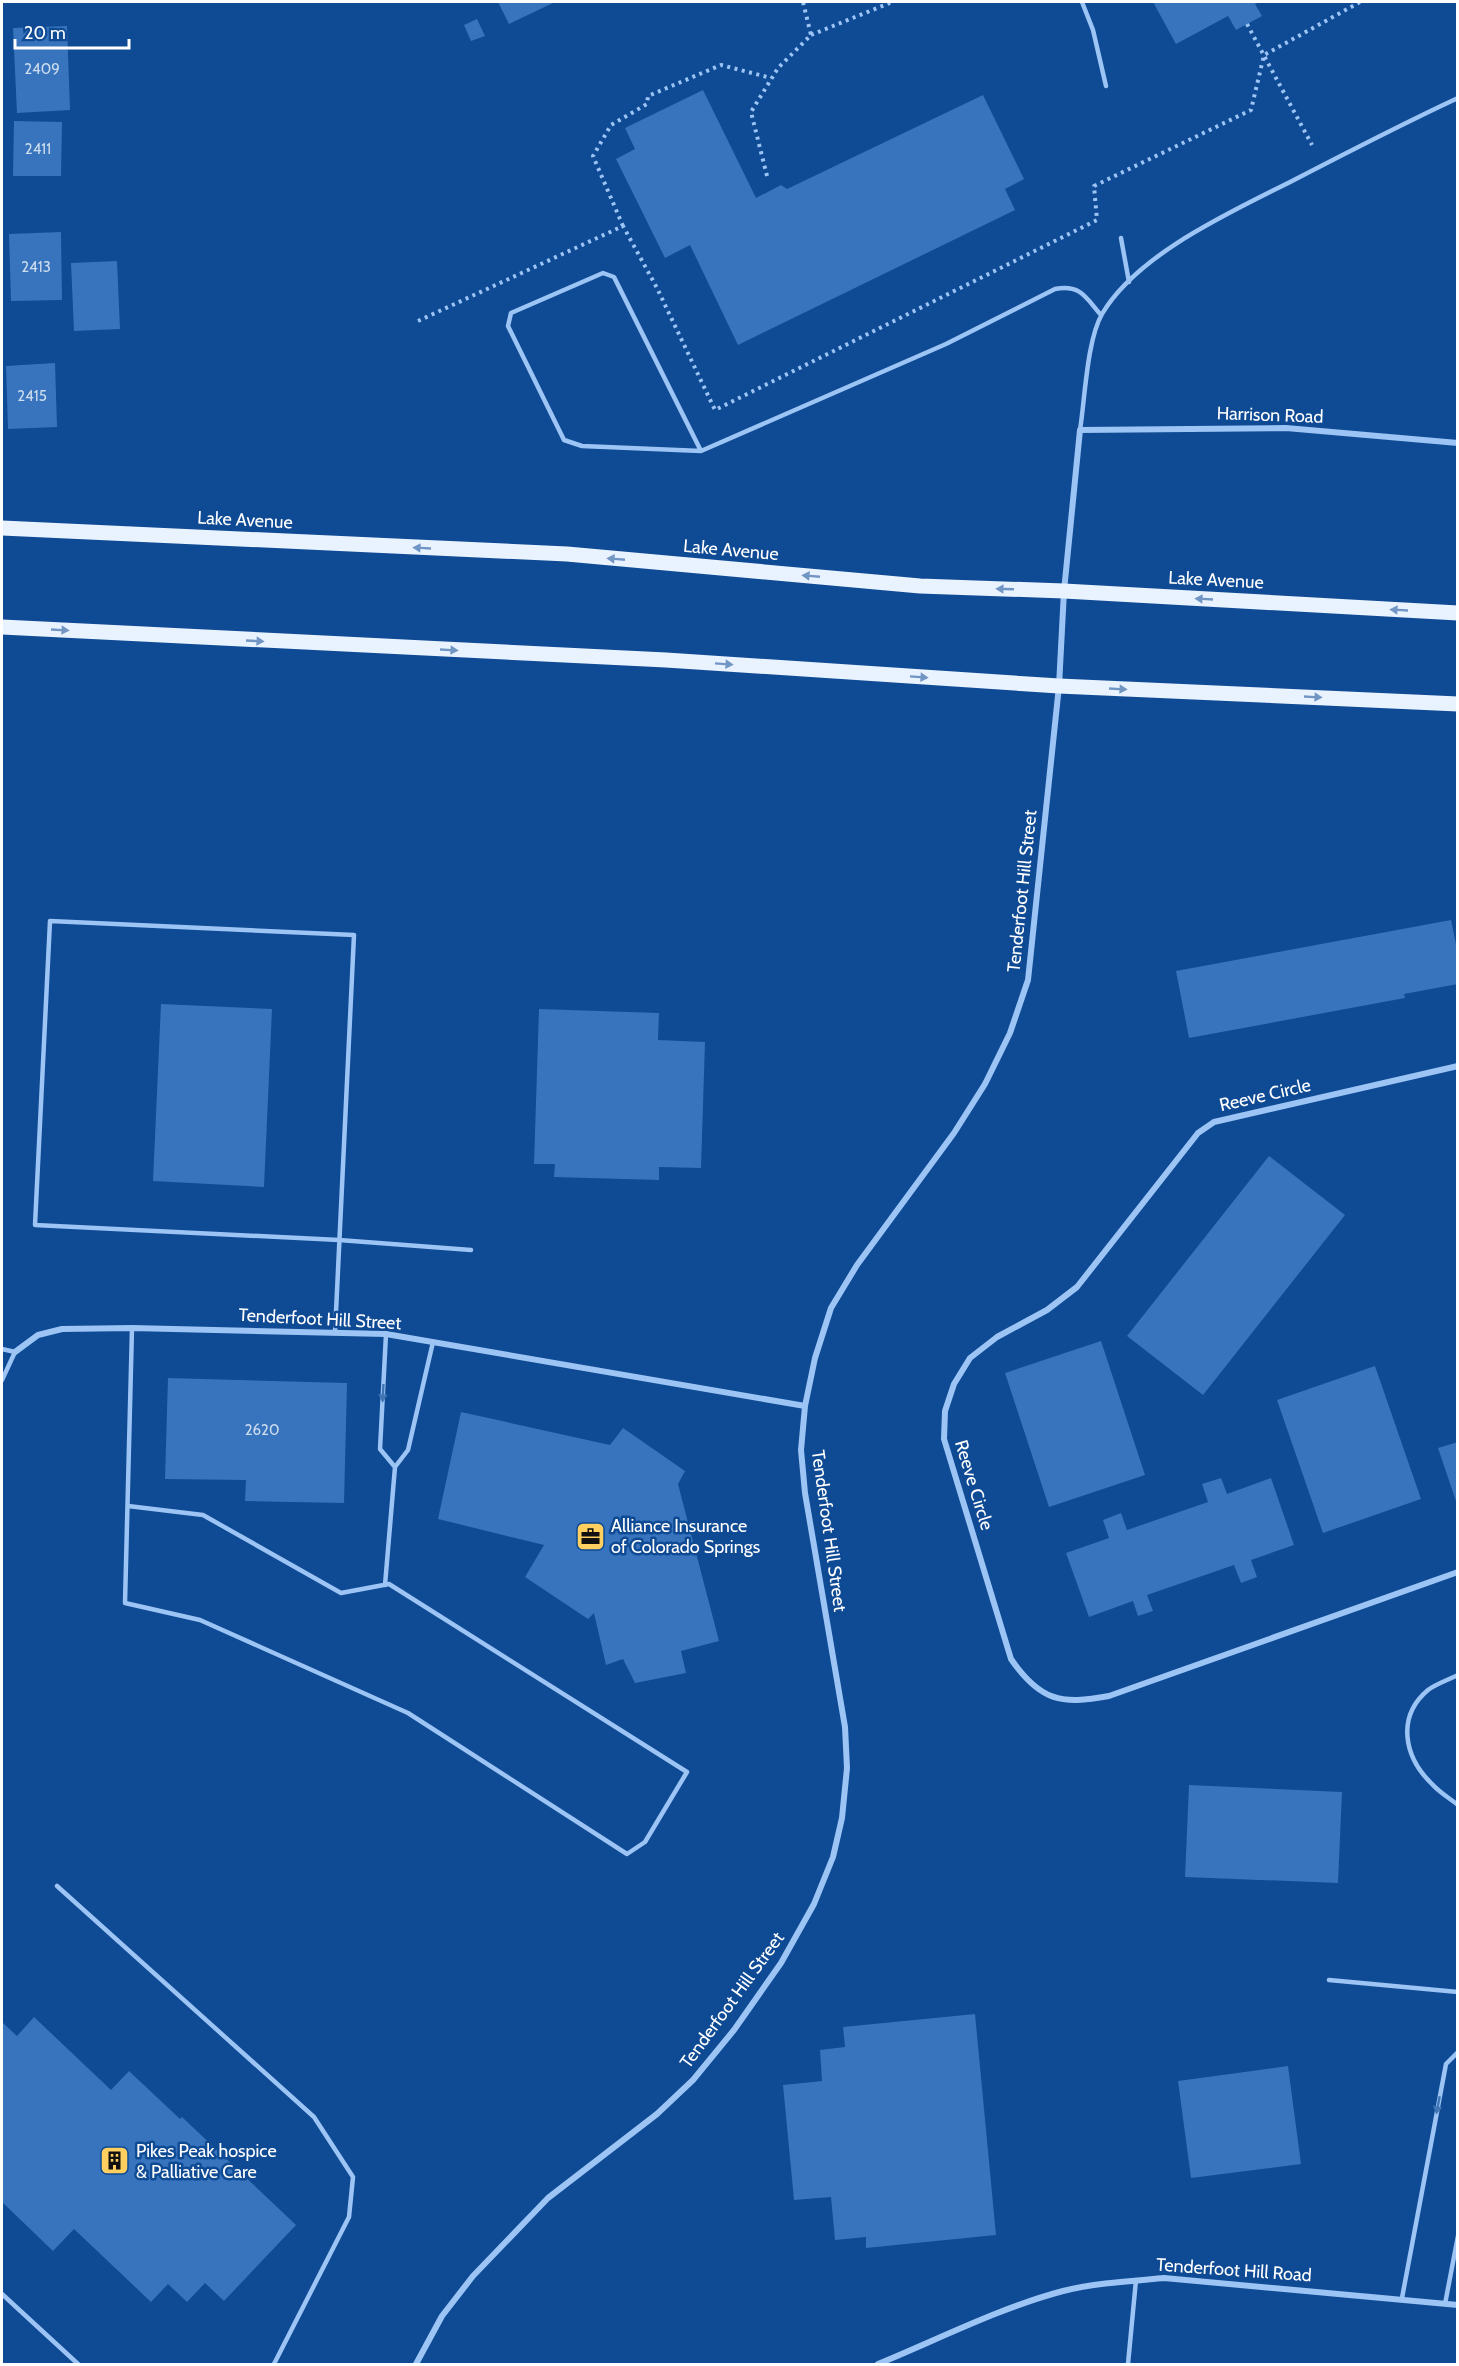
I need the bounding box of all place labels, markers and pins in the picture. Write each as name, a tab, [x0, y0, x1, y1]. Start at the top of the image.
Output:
place label: Alliance Insurance of Colorado Springs	[611, 1515, 760, 1558]
office icon: Alliance Insurance of Colorado Springs	[574, 1520, 606, 1552]
place label: Pikes Peak hospice & Palliative Care	[136, 2140, 277, 2183]
building icon: Pikes Peak hospice & Palliative Care	[99, 2145, 131, 2177]

